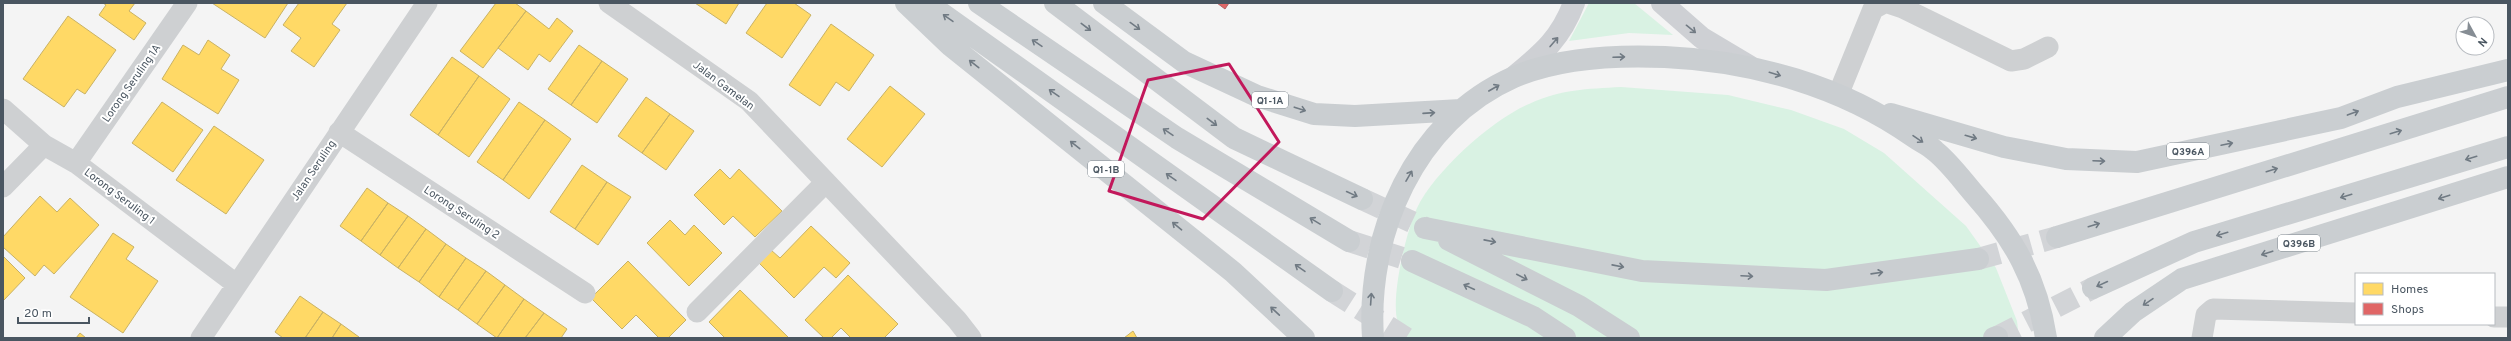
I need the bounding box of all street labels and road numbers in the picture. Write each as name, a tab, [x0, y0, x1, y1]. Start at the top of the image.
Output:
street label: Lorong Seruling 1A	[100, 42, 164, 125]
street label: Jalan Gamelan	[690, 58, 757, 113]
road number: Q1-1A	[1252, 92, 1288, 108]
street label: Jalan Seruling	[288, 137, 339, 204]
road number: Q396A	[2167, 143, 2209, 159]
road number: Q1-1B	[1088, 161, 1124, 177]
street label: Lorong Seruling 1	[81, 166, 158, 228]
street label: Lorong Seruling 2	[421, 183, 502, 243]
road number: Q396B	[2278, 235, 2320, 251]

